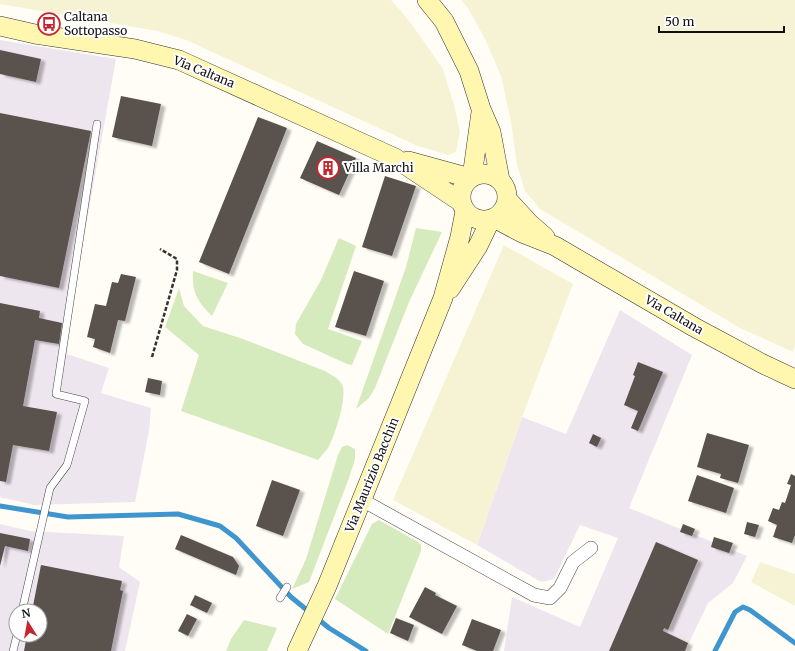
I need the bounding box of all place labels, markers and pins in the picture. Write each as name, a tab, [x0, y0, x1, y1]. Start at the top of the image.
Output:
place label: Caltana Sottopasso	[64, 9, 127, 38]
bus stop icon: Caltana Sottopasso	[36, 11, 62, 37]
building icon: Villa Marchi	[315, 155, 341, 181]
place label: Villa Marchi	[343, 160, 414, 175]

